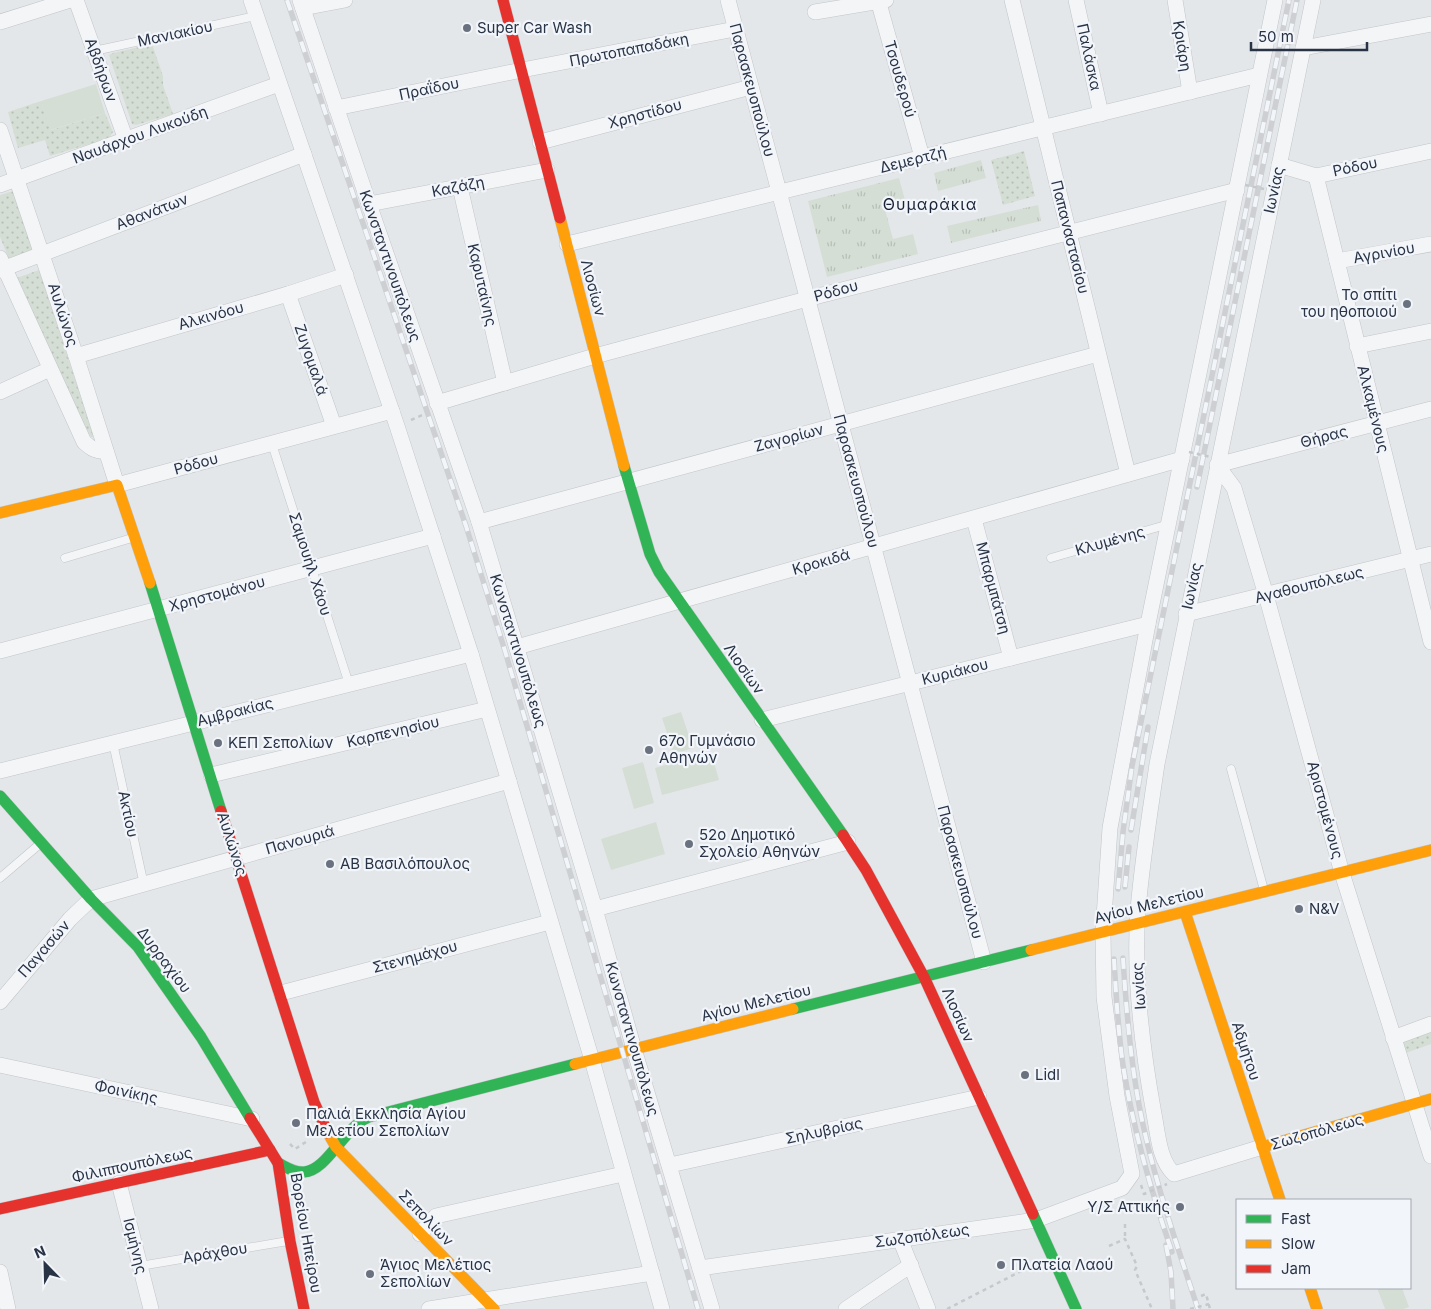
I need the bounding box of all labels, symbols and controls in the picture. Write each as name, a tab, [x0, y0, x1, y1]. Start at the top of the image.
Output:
street label: Μανιακίου	[136, 16, 214, 51]
place label: Super Car Wash	[477, 18, 592, 37]
street label: Κριάρη	[1169, 19, 1196, 73]
scale bar	[1251, 20, 1367, 52]
street label: Παρασκευοπούλου	[726, 21, 779, 159]
marker: Super Car Wash	[461, 22, 473, 34]
street label: Παλάσκα	[1073, 22, 1106, 92]
text: 50 m	[1258, 27, 1294, 46]
street label: Πρωτοπαπαδάκη	[568, 29, 690, 70]
street label: Αβδήρων	[81, 35, 122, 105]
street label: Τσουδερού	[880, 38, 921, 120]
street label: Πραΐδου	[397, 73, 461, 104]
street label: Χρηστίδου	[606, 95, 684, 132]
street label: Ναυάρχου Λυκούδη	[70, 101, 210, 168]
street label: Δεμερτζή	[878, 142, 948, 177]
street label: Ρόδου	[1331, 153, 1379, 180]
street label: Ιωνίας	[1259, 165, 1288, 215]
street label: Καζάζη	[430, 172, 486, 201]
street label: Παπαναστασίου	[1047, 178, 1094, 296]
street label: Κωνσταντινουπόλεως	[355, 187, 425, 344]
street label: Αθανάτων	[113, 189, 191, 234]
district label: Θυμαράκια	[883, 194, 977, 214]
street label: Αγρινίου	[1352, 238, 1416, 267]
street label: Καρυταίνης	[464, 242, 501, 328]
street label: Λιοσίων	[577, 257, 610, 318]
street label: Ρόδου	[812, 276, 860, 306]
street label: Αυλώνος	[44, 280, 83, 349]
place label: Το σπίτι του ηθοποιού	[1301, 285, 1397, 321]
street label: Αλκινόου	[176, 297, 246, 334]
marker: Το σπίτι του ηθοποιού	[1401, 298, 1413, 310]
street label: Ζυγομαλά	[290, 322, 333, 398]
street label: Αλκαμένους	[1353, 363, 1394, 455]
street label: Παρασκευοπούλου	[830, 412, 883, 550]
street label: Ζαγορίων	[752, 419, 826, 456]
street label: Θήρας	[1298, 421, 1350, 452]
street label: Ρόδου	[172, 449, 220, 479]
street label: Σαμουήλ Χάου	[285, 510, 336, 618]
street label: Κλυμένης	[1073, 522, 1147, 560]
street label: Μπαρμπάτση	[972, 540, 1015, 636]
street label: Κροκιδά	[790, 544, 852, 579]
street label: Ιωνίας	[1177, 561, 1206, 611]
street label: Αγαθουπόλεως	[1253, 562, 1365, 607]
street label: Χρηστομάνου	[167, 572, 267, 615]
street label: Κωνσταντινουπόλεως	[486, 572, 551, 730]
street label: Λιοσίων	[720, 640, 769, 698]
street label: Κυριάκου	[920, 654, 990, 689]
street label: Αμβρακίας	[195, 693, 275, 730]
street label: Καρπενησίου	[345, 712, 441, 751]
place label: 67ο Γυμνάσιο Αθηνών	[659, 731, 756, 767]
place label: ΚΕΠ Σεπολίων	[228, 733, 334, 752]
marker: ΚΕΠ Σεπολίων	[212, 737, 224, 749]
marker: 67ο Γυμνάσιο Αθηνών	[643, 744, 655, 756]
street label: Αριστομένους	[1303, 759, 1348, 861]
street label: Ακτίου	[114, 789, 143, 839]
street label: Παρασκευοπούλου	[934, 803, 987, 941]
street label: Αυλώνος	[213, 809, 252, 878]
street label: Πανουριά	[263, 821, 337, 858]
place label: 52ο Δημοτικό Σχολείο Αθηνών	[699, 825, 820, 861]
marker: 52ο Δημοτικό Σχολείο Αθηνών	[683, 838, 695, 850]
place label: ΑΒ Βασιλόπουλος	[340, 854, 470, 873]
marker: ΑΒ Βασιλόπουλος	[324, 858, 336, 870]
street label: Αγίου Μελετίου	[1092, 882, 1206, 927]
place label: N&V	[1309, 899, 1339, 918]
marker: N&V	[1293, 903, 1305, 915]
street label: Παγασών	[14, 916, 74, 981]
street label: Δυρραχίου	[133, 923, 195, 997]
street label: Στενημάχου	[370, 936, 459, 977]
street label: Κωνσταντινουπόλεως	[601, 959, 664, 1118]
street label: Ιωνίας	[1127, 962, 1150, 1010]
street label: Αγίου Μελετίου	[699, 980, 813, 1025]
street label: Λιοσίων	[938, 985, 979, 1045]
street label: Αδμήτου	[1228, 1019, 1265, 1083]
place label: Lidl	[1035, 1065, 1060, 1084]
marker: Lidl	[1019, 1069, 1031, 1081]
street label: Φοινίκης	[93, 1076, 160, 1108]
place label: Παλιά Εκκλησία Αγίου Μελετίου Σεπολίων	[306, 1104, 466, 1140]
street label: Σωζοπόλεως	[1268, 1109, 1365, 1154]
street label: Σηλυβρίας	[784, 1113, 864, 1148]
marker: Παλιά Εκκλησία Αγίου Μελετίου Σεπολίων	[290, 1117, 302, 1129]
street label: Φιλιππουπόλεως	[70, 1142, 194, 1187]
street label: Βορείου Ηπείρου	[287, 1171, 326, 1295]
street label: Σεπολίων	[395, 1186, 458, 1250]
place label: Υ/Σ Αττικής	[1087, 1197, 1170, 1216]
legend	[1236, 1199, 1411, 1289]
marker: Υ/Σ Αττικής	[1174, 1201, 1186, 1213]
text: Fast	[1281, 1209, 1311, 1228]
street label: Ισμήνης	[119, 1216, 152, 1276]
street label: Σωζοπόλεως	[873, 1219, 970, 1252]
text: Slow	[1281, 1234, 1315, 1253]
street label: Αράχθου	[181, 1238, 249, 1267]
north arrow	[20, 1239, 70, 1289]
text: N	[31, 1242, 48, 1261]
place label: Άγιος Μελέτιος Σεπολίων	[380, 1255, 491, 1291]
place label: Πλατεία Λαού	[1011, 1255, 1113, 1274]
marker: Πλατεία Λαού	[995, 1259, 1007, 1271]
text: Jam	[1281, 1259, 1311, 1278]
marker: Άγιος Μελέτιος Σεπολίων	[364, 1268, 376, 1280]

